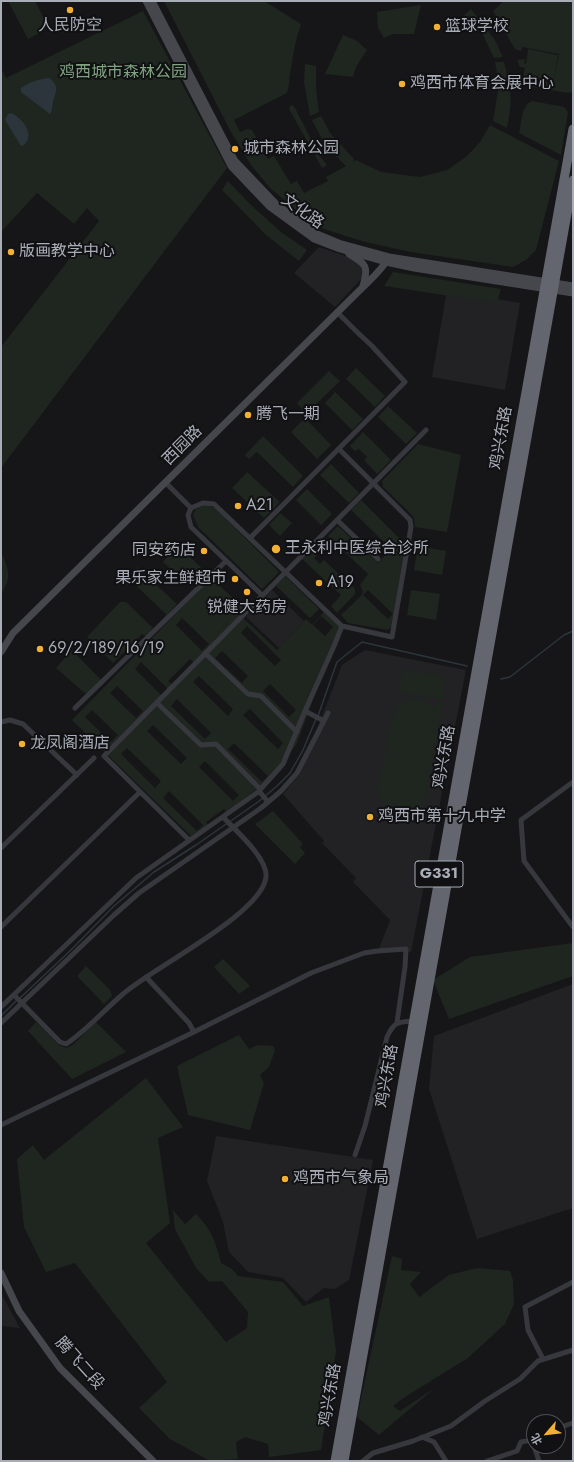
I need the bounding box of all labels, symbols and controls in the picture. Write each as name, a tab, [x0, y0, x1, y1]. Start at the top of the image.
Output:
marker: 人民防空	[65, 5, 75, 15]
place label: 人民防空	[38, 16, 102, 36]
place label: 篮球学校	[445, 17, 509, 37]
marker: 篮球学校	[432, 22, 442, 32]
park label: 鸡西城市森林公园	[59, 63, 187, 83]
place label: 鸡西市体育会展中心	[410, 74, 554, 94]
marker: 鸡西市体育会展中心	[397, 79, 407, 89]
place label: 城市森林公园	[243, 139, 339, 159]
marker: 城市森林公园	[230, 144, 240, 154]
street label: 文化路	[277, 190, 327, 234]
place label: 版画教学中心	[19, 242, 115, 262]
marker: 版画教学中心	[6, 247, 16, 257]
place label: 腾飞一期	[256, 405, 320, 425]
street label: 鸡兴东路	[487, 405, 517, 471]
marker: 腾飞一期	[243, 410, 253, 420]
street label: 西园路	[159, 422, 207, 470]
place label: A21	[246, 496, 273, 516]
marker: A21	[233, 501, 243, 511]
place label: 王永利中医综合诊所	[285, 539, 429, 559]
place label: 同安药店	[132, 541, 196, 561]
marker: 王永利中医综合诊所	[270, 543, 282, 555]
marker: 同安药店	[199, 546, 209, 556]
place label: 果乐家生鲜超市	[115, 569, 227, 589]
place label: A19	[327, 573, 354, 593]
marker: 果乐家生鲜超市	[230, 574, 240, 584]
marker: A19	[314, 578, 324, 588]
marker: 锐健大药房	[242, 587, 252, 597]
place label: 锐健大药房	[207, 598, 287, 618]
place label: 69/2/189/16/19	[48, 639, 164, 659]
marker: 69/2/189/16/19	[35, 644, 45, 654]
street label: 鸡兴东路	[430, 724, 460, 790]
place label: 龙凤阁酒店	[30, 734, 110, 754]
marker: 龙凤阁酒店	[17, 739, 27, 749]
place label: 鸡西市第十九中学	[378, 807, 506, 827]
marker: 鸡西市第十九中学	[365, 812, 375, 822]
road number: G331	[415, 861, 463, 887]
street label: 鸡兴东路	[373, 1043, 403, 1109]
place label: 鸡西市气象局	[293, 1169, 389, 1189]
marker: 鸡西市气象局	[280, 1174, 290, 1184]
street label: 腾飞二段	[50, 1334, 108, 1394]
street label: 鸡兴东路	[316, 1362, 346, 1428]
north arrow	[526, 1414, 566, 1454]
text: 北	[527, 1431, 546, 1448]

